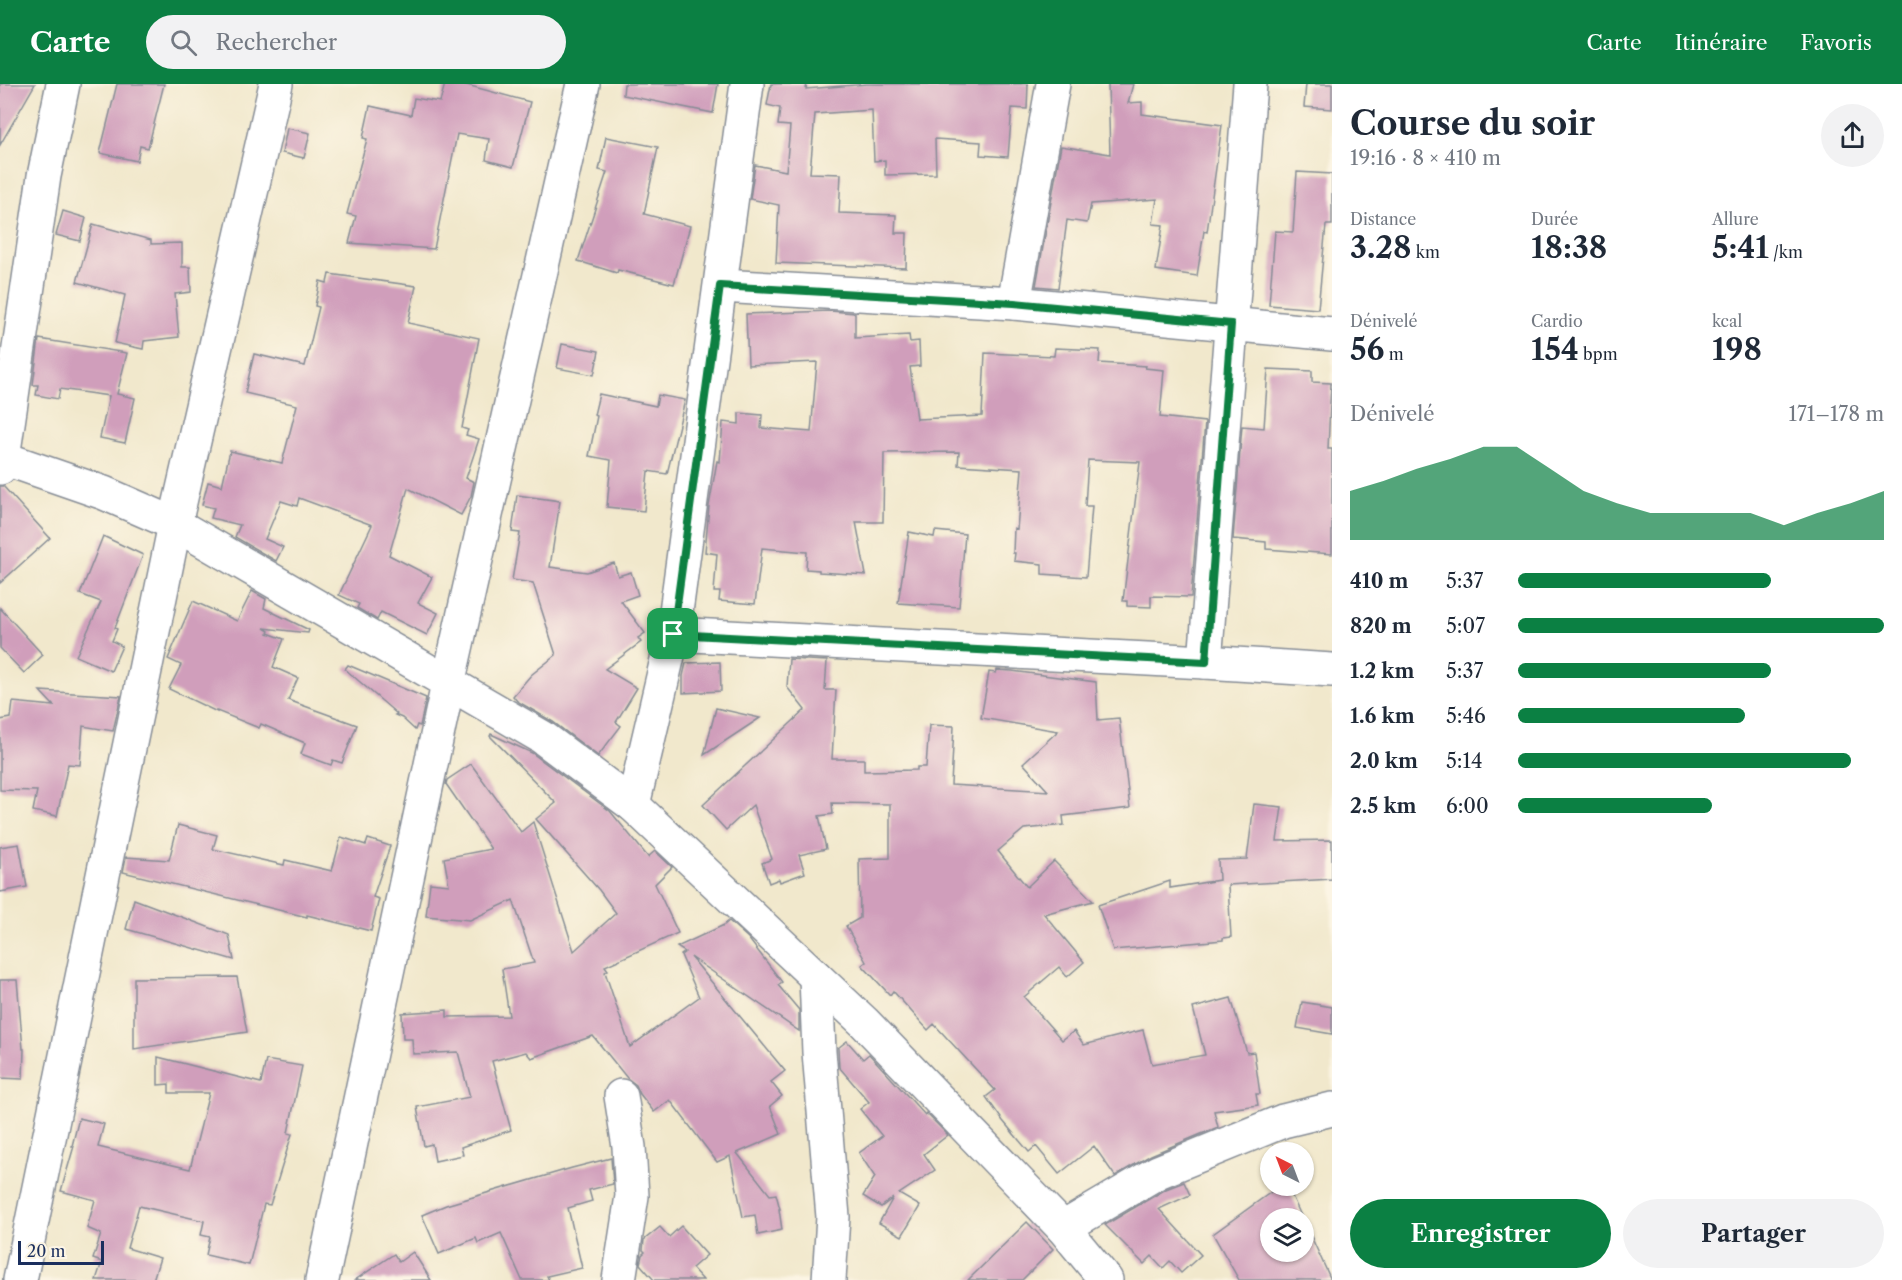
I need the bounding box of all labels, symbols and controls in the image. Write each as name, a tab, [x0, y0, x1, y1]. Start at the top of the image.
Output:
search box	[146, 15, 566, 69]
text: Carte	[30, 25, 110, 59]
icon: search	[167, 26, 200, 59]
text: Rechercher	[215, 29, 337, 56]
text: Carte	[1586, 30, 1642, 55]
text: Itinéraire	[1675, 30, 1768, 55]
text: Favoris	[1801, 30, 1872, 55]
text: Course du soir	[1350, 103, 1595, 144]
button: share	[1821, 104, 1884, 167]
text: 19:16 · 8 × 410 m	[1350, 146, 1501, 170]
text: Distance	[1350, 209, 1416, 229]
text: Durée	[1531, 209, 1578, 229]
text: Allure	[1712, 209, 1759, 229]
text: 3.28	[1350, 229, 1411, 266]
text: 18:38	[1531, 229, 1607, 266]
text: 5:41	[1712, 229, 1769, 266]
text: km	[1411, 242, 1440, 262]
text: /km	[1769, 242, 1803, 262]
text: Dénivelé	[1350, 311, 1418, 331]
text: Cardio	[1531, 311, 1583, 331]
text: kcal	[1712, 311, 1742, 331]
text: 56	[1350, 331, 1385, 368]
text: 154	[1531, 331, 1579, 368]
text: 198	[1712, 331, 1762, 368]
text: m	[1385, 344, 1404, 364]
text: bpm	[1579, 344, 1618, 364]
text: Dénivelé	[1350, 402, 1434, 426]
text: 171–178 m	[1789, 402, 1884, 426]
text: 410 m	[1350, 569, 1408, 593]
text: 5:37	[1446, 569, 1483, 593]
pin	[647, 608, 698, 659]
text: 820 m	[1350, 614, 1412, 638]
text: 5:07	[1446, 614, 1485, 638]
icon: arrive	[656, 617, 689, 650]
text: 1.2 km	[1350, 659, 1414, 683]
text: 5:37	[1446, 659, 1483, 683]
text: 1.6 km	[1350, 704, 1415, 728]
text: 5:46	[1446, 704, 1486, 728]
text: 2.0 km	[1350, 749, 1418, 773]
text: 5:14	[1446, 749, 1482, 773]
text: 2.5 km	[1350, 794, 1417, 818]
text: 6:00	[1446, 794, 1489, 818]
north arrow	[1260, 1142, 1314, 1196]
map controls	[1260, 1142, 1314, 1262]
button: Enregistrer	[1350, 1199, 1611, 1268]
button: Partager	[1623, 1199, 1884, 1268]
button: layers	[1260, 1208, 1314, 1262]
scale bar	[18, 1238, 104, 1266]
text: 20 m	[27, 1241, 66, 1261]

